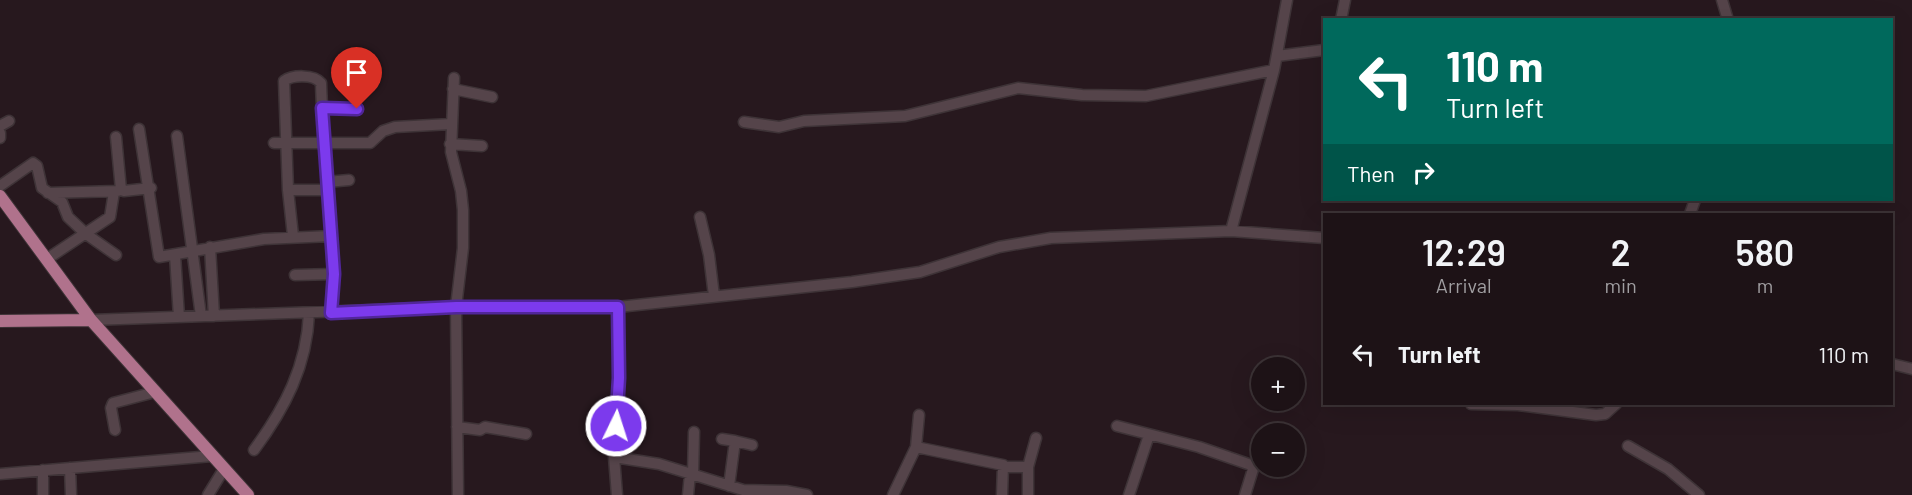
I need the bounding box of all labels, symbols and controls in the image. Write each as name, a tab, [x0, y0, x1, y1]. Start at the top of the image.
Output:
text: 110 m	[1446, 40, 1543, 90]
icon: left	[1347, 42, 1425, 120]
pin	[331, 47, 382, 109]
icon: arrive	[340, 56, 373, 89]
text: Turn left	[1446, 91, 1544, 123]
icon: right	[1407, 156, 1440, 189]
text: Then	[1347, 160, 1395, 186]
text: 12:29	[1422, 230, 1506, 273]
text: 2	[1611, 230, 1631, 273]
text: 580	[1736, 230, 1794, 273]
text: Arrival	[1436, 273, 1492, 297]
text: min	[1604, 273, 1637, 297]
text: m	[1757, 273, 1773, 297]
icon: left	[1347, 338, 1380, 371]
text: Turn left	[1398, 341, 1481, 367]
text: 110 m	[1819, 341, 1869, 367]
map controls	[1251, 357, 1305, 477]
button: +	[1251, 357, 1305, 411]
position arrow	[584, 394, 648, 458]
button: −	[1251, 423, 1305, 477]

